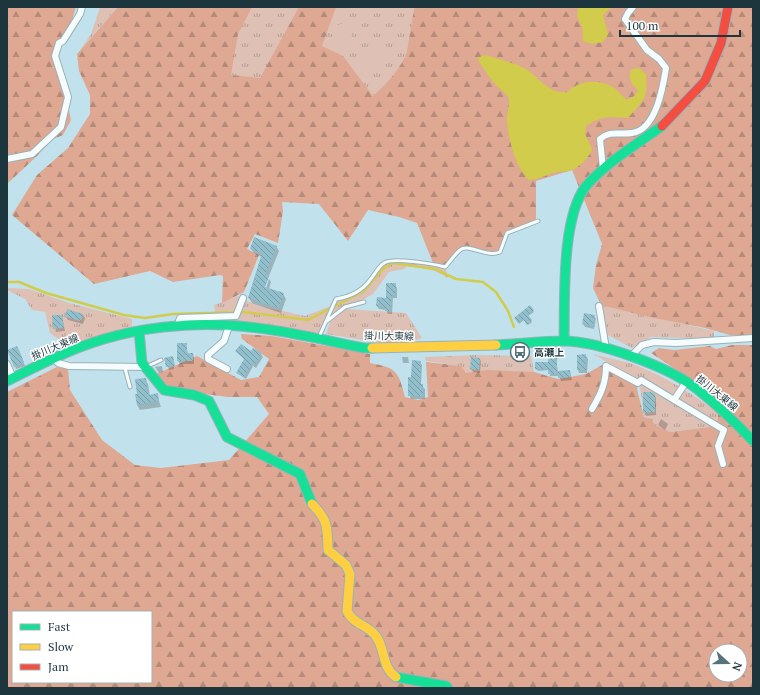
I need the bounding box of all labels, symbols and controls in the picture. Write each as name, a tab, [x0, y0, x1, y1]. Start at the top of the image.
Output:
scale bar	[620, 12, 740, 38]
text: 100 m	[626, 18, 659, 33]
street label: 掛川大東線	[364, 329, 414, 343]
street label: 掛川大東線	[29, 331, 81, 363]
bus stop icon: 高瀬上	[509, 341, 531, 363]
place label: 高瀬上	[534, 346, 564, 359]
street label: 掛川大東線	[693, 372, 741, 414]
legend	[12, 611, 152, 683]
text: Fast	[48, 619, 71, 634]
text: Slow	[48, 639, 74, 654]
north arrow	[708, 643, 748, 683]
text: Jam	[48, 659, 69, 674]
text: N	[729, 660, 745, 674]

